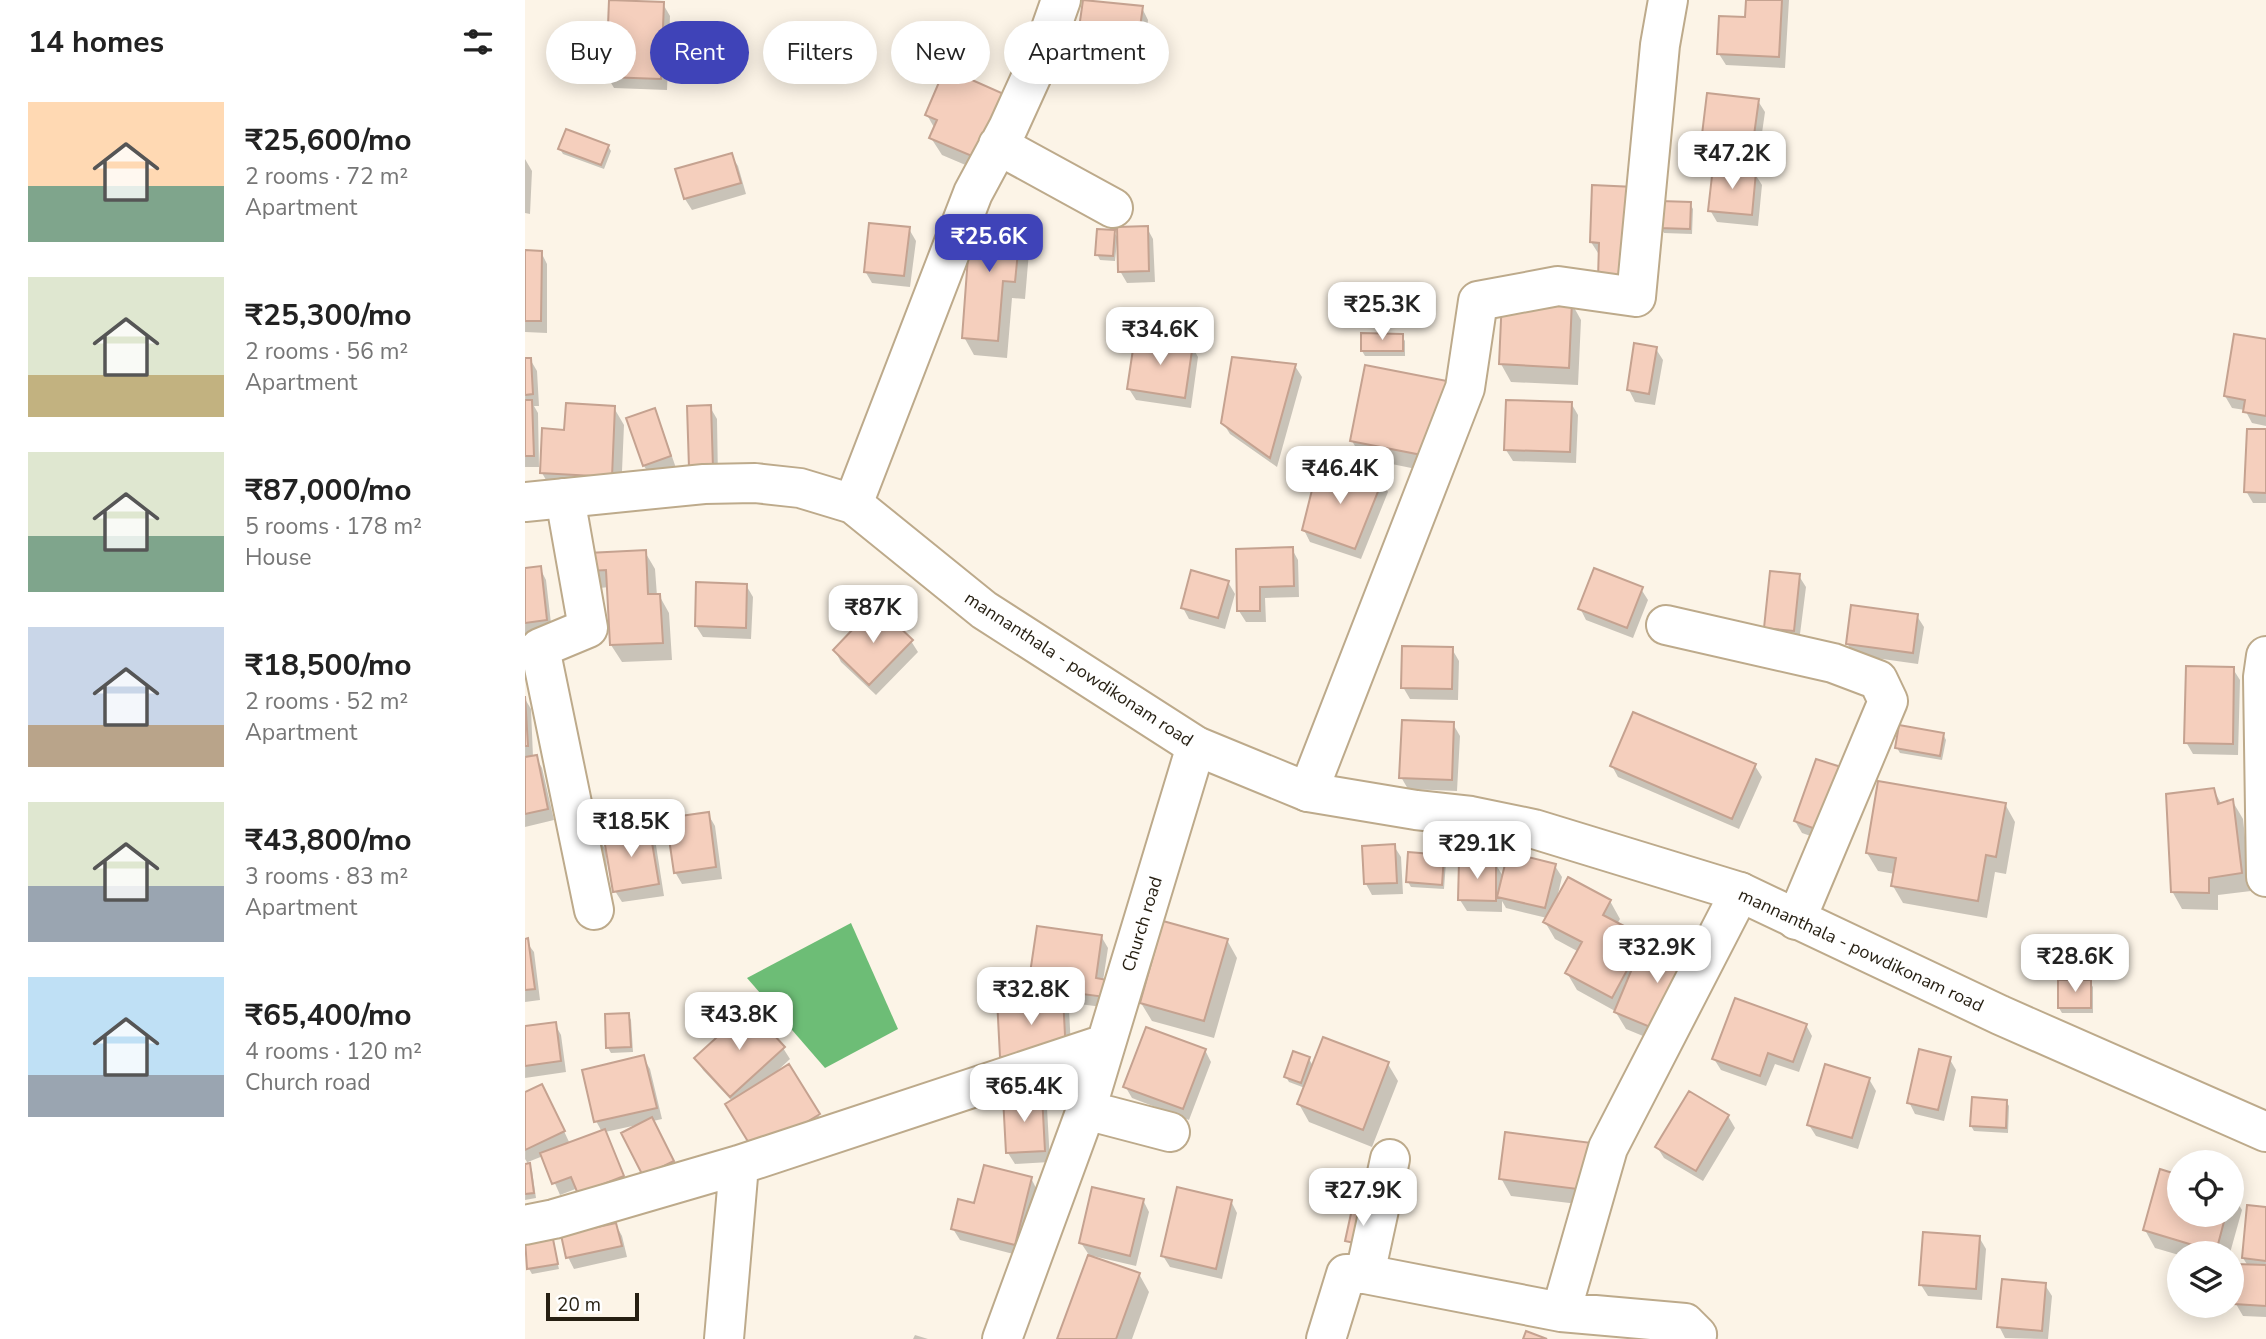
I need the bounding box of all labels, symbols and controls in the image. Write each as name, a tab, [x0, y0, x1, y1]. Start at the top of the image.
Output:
chip: Buy	[546, 21, 636, 84]
chip: Rent	[650, 21, 749, 84]
chip: Filters	[763, 21, 877, 84]
chip: New	[891, 21, 990, 84]
chip: Apartment	[1004, 21, 1169, 84]
text: 14 homes	[28, 22, 164, 63]
icon: filters	[459, 23, 497, 61]
text: ₹25,600/mo	[245, 120, 412, 161]
icon: home	[84, 130, 168, 214]
pin: ₹47.2K	[1675, 132, 1789, 191]
text: ₹47.2K	[1694, 138, 1770, 169]
text: 2 rooms · 72 m²	[245, 161, 408, 192]
text: Apartment	[245, 192, 357, 223]
pin: ₹25.6K	[932, 215, 1046, 274]
text: ₹25.6K	[951, 221, 1027, 252]
pin: ₹25.3K	[1325, 282, 1439, 342]
text: ₹25.3K	[1344, 289, 1420, 320]
text: ₹25,300/mo	[245, 295, 412, 336]
icon: home	[84, 305, 168, 389]
pin: ₹34.6K	[1103, 308, 1217, 367]
text: ₹34.6K	[1122, 314, 1198, 345]
text: 2 rooms · 56 m²	[245, 336, 408, 367]
text: Apartment	[245, 367, 357, 398]
pin: ₹46.4K	[1283, 447, 1397, 506]
text: ₹46.4K	[1302, 453, 1378, 484]
text: ₹87,000/mo	[245, 470, 412, 511]
icon: home	[84, 480, 168, 564]
text: 5 rooms · 178 m²	[245, 511, 422, 542]
text: House	[245, 542, 312, 573]
pin: ₹87K	[832, 586, 914, 645]
street label: mannanthala - powdikonam road	[960, 586, 1198, 752]
text: ₹87K	[845, 592, 901, 623]
text: ₹18,500/mo	[245, 645, 412, 686]
icon: home	[84, 655, 168, 739]
text: 2 rooms · 52 m²	[245, 686, 408, 717]
text: Apartment	[245, 717, 357, 748]
pin: ₹18.5K	[574, 800, 688, 859]
text: ₹18.5K	[593, 806, 669, 837]
text: ₹43,800/mo	[245, 820, 412, 861]
pin: ₹29.1K	[1420, 822, 1534, 881]
text: ₹29.1K	[1439, 828, 1515, 859]
icon: home	[84, 830, 168, 914]
text: 3 rooms · 83 m²	[245, 861, 408, 892]
street label: Church road	[1116, 873, 1168, 975]
street label: mannanthala - powdikonam road	[1734, 883, 1988, 1017]
text: Apartment	[245, 892, 357, 923]
pin: ₹32.9K	[1600, 926, 1714, 985]
text: ₹32.9K	[1619, 932, 1695, 963]
pin: ₹28.6K	[2018, 934, 2132, 994]
text: ₹28.6K	[2037, 941, 2113, 972]
pin: ₹32.8K	[974, 968, 1088, 1027]
text: ₹32.8K	[993, 974, 1069, 1005]
pin: ₹43.8K	[682, 992, 796, 1052]
text: ₹65,400/mo	[245, 995, 412, 1036]
text: ₹43.8K	[701, 999, 777, 1030]
icon: home	[84, 1005, 168, 1089]
text: 4 rooms · 120 m²	[245, 1036, 422, 1067]
pin: ₹65.4K	[967, 1064, 1081, 1124]
text: Church road	[245, 1067, 371, 1098]
text: ₹65.4K	[986, 1071, 1062, 1102]
map controls	[2167, 1150, 2244, 1318]
button: locate	[2167, 1150, 2244, 1227]
pin: ₹27.9K	[1306, 1168, 1420, 1228]
text: ₹27.9K	[1325, 1175, 1401, 1206]
button: layers	[2167, 1241, 2244, 1318]
scale bar	[546, 1290, 639, 1322]
text: 20 m	[557, 1292, 601, 1318]

